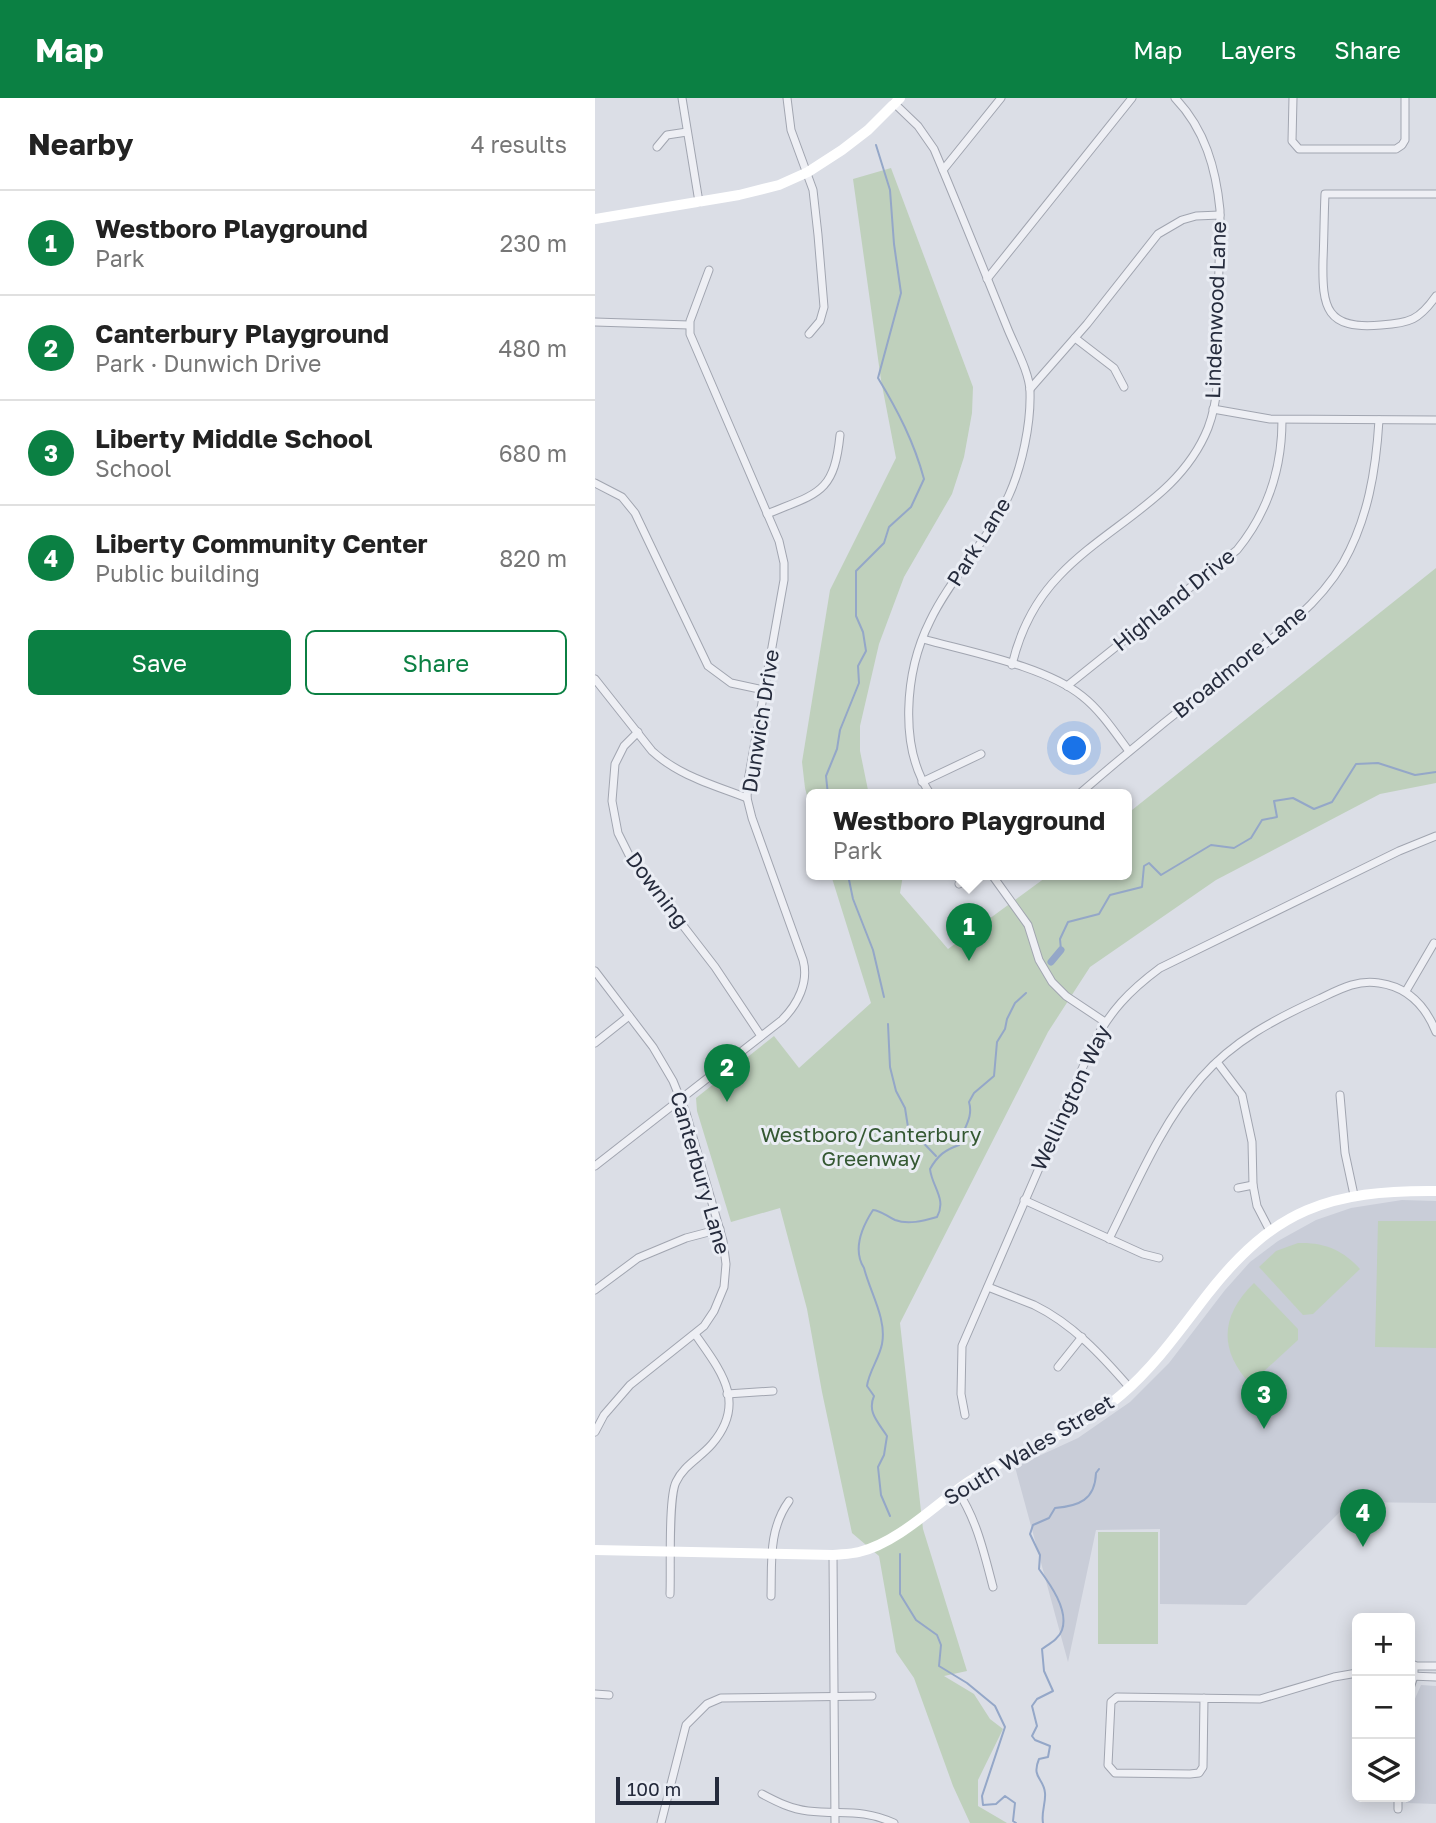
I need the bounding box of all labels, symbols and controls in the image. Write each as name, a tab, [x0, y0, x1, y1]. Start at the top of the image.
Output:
text: Map	[35, 30, 104, 69]
text: Map	[1133, 35, 1182, 64]
text: Layers	[1220, 35, 1296, 64]
text: Share	[1334, 35, 1401, 64]
text: Nearby	[28, 126, 133, 162]
text: 4 results	[471, 130, 567, 158]
text: Westboro Playground	[95, 213, 368, 244]
street label: Lindenwood Lane	[1199, 221, 1231, 399]
text: 1	[45, 229, 57, 257]
text: 230 m	[500, 229, 567, 257]
text: Park	[95, 244, 145, 272]
text: Canterbury Playground	[95, 318, 389, 349]
text: 2	[44, 334, 58, 362]
text: 480 m	[499, 334, 567, 362]
text: Park · Dunwich Drive	[95, 349, 321, 377]
text: Liberty Middle School	[95, 423, 372, 454]
text: 3	[44, 439, 58, 467]
text: 680 m	[499, 439, 567, 467]
text: School	[95, 454, 171, 482]
street label: Park Lane	[941, 492, 1016, 591]
text: Liberty Community Center	[95, 528, 428, 559]
street label: Highland Drive	[1107, 542, 1239, 656]
text: 4	[44, 544, 58, 572]
text: 820 m	[499, 544, 567, 572]
text: Public building	[95, 559, 260, 587]
street label: Broadmore Lane	[1167, 599, 1312, 723]
button: Save	[28, 630, 291, 695]
button: Share	[305, 630, 567, 695]
street label: Dunwich Drive	[736, 647, 784, 794]
your location	[1057, 731, 1091, 765]
popup	[806, 789, 1132, 880]
text: Westboro Playground	[833, 805, 1105, 836]
text: Park	[833, 836, 882, 864]
street label: Downing	[621, 846, 695, 933]
pin: 1	[946, 903, 992, 961]
street label: Wellington Way	[1025, 1020, 1115, 1175]
pin: 2	[704, 1044, 750, 1102]
street label: Canterbury Lane	[665, 1088, 737, 1257]
park label: Westboro/Canterbury Greenway	[760, 1121, 982, 1171]
pin: 3	[1241, 1371, 1287, 1429]
street label: South Wales Street	[939, 1388, 1118, 1510]
pin: 4	[1340, 1489, 1386, 1547]
map controls	[1352, 1613, 1415, 1802]
button: +	[1352, 1613, 1415, 1676]
button: −	[1352, 1676, 1415, 1739]
button: layers	[1352, 1739, 1415, 1802]
scale bar	[616, 1774, 719, 1806]
text: 100 m	[627, 1777, 681, 1800]

